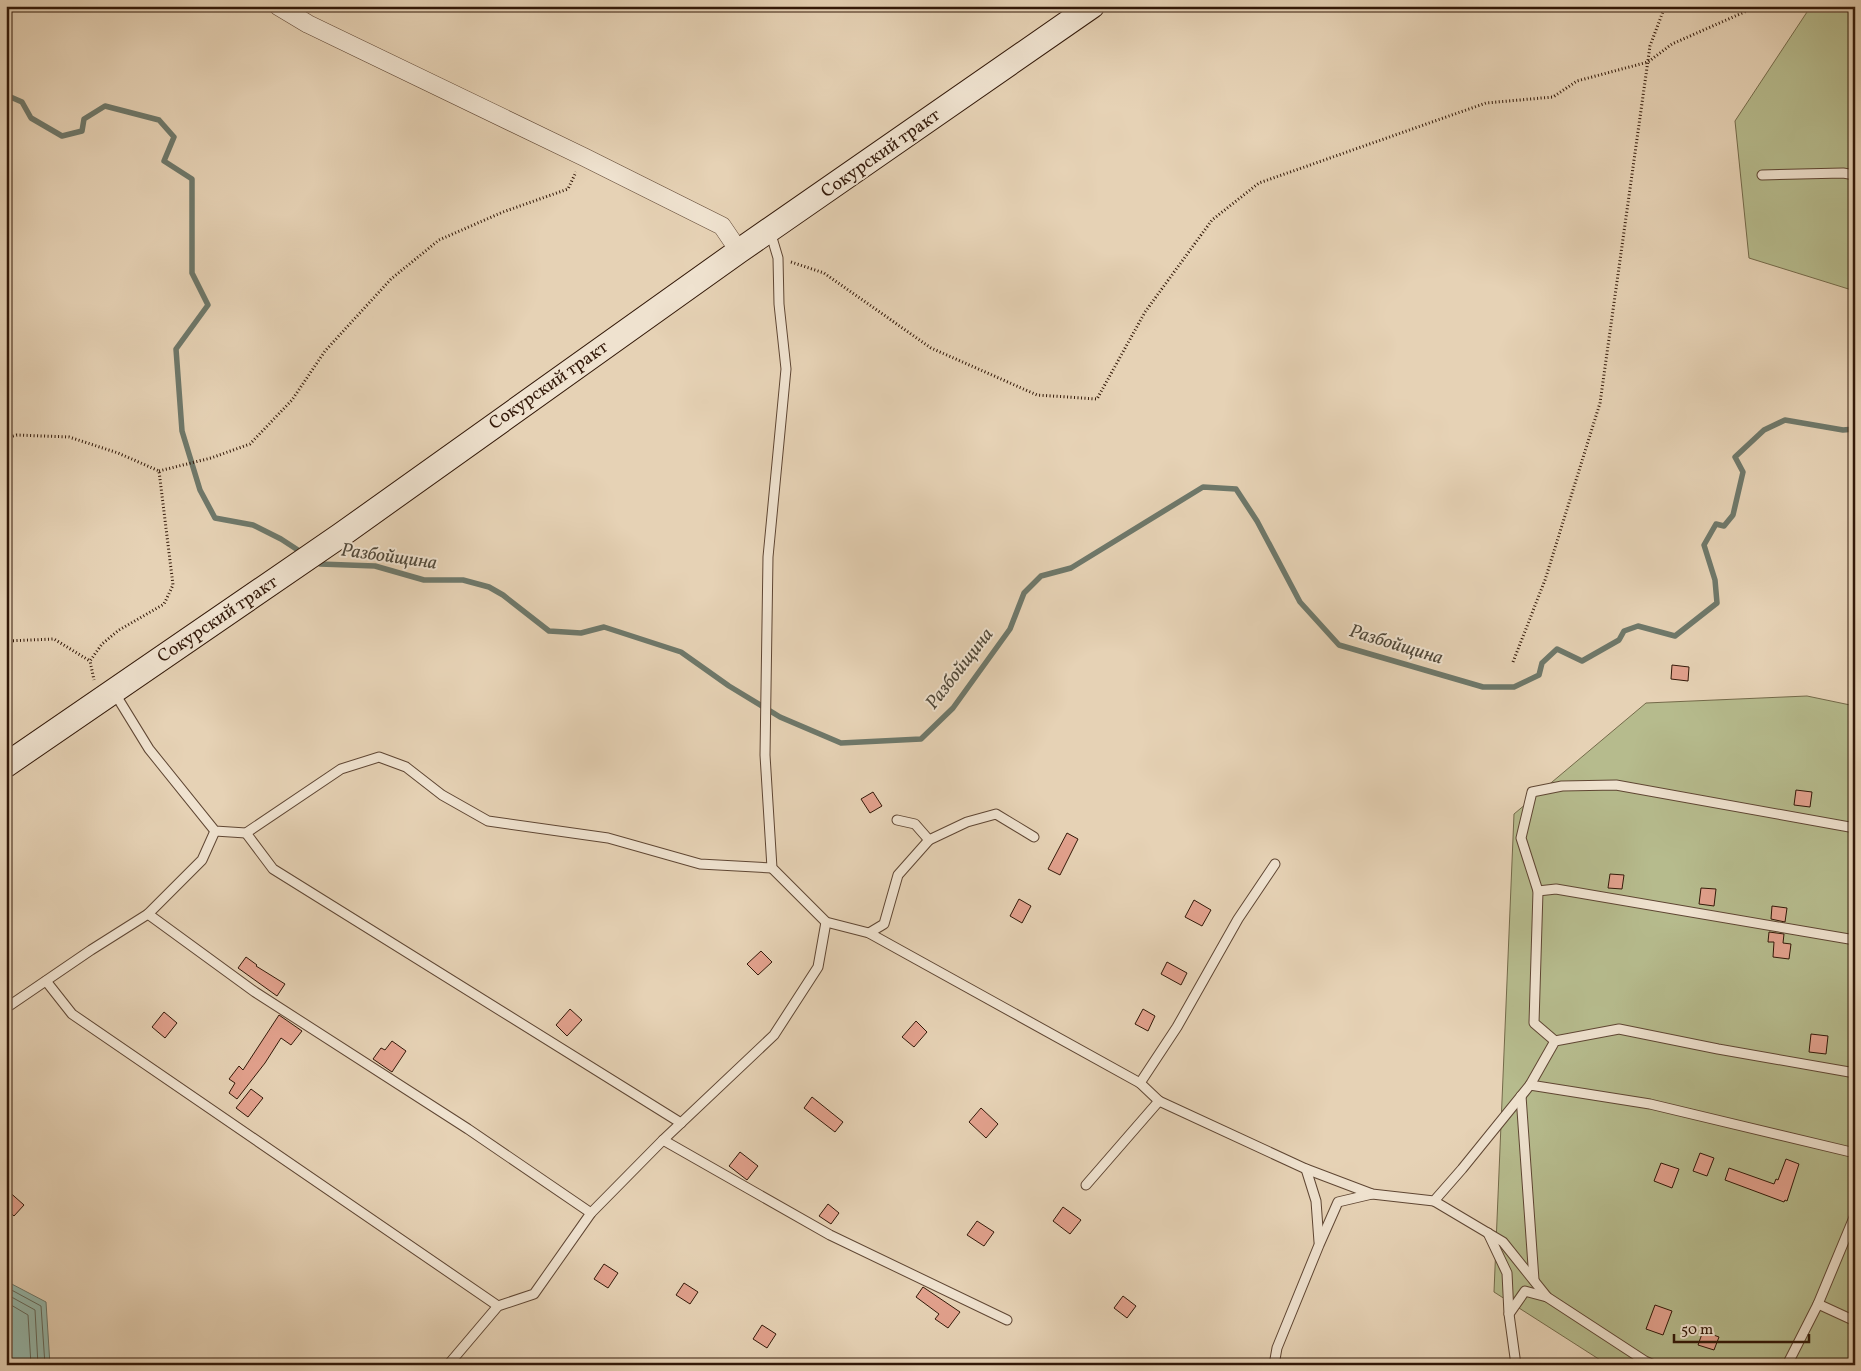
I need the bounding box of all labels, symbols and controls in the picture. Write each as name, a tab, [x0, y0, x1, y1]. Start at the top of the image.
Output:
street label: Сокурский тракт	[816, 103, 946, 205]
street label: Сокурский тракт	[484, 335, 614, 437]
water label: Разбойщина	[339, 537, 439, 577]
street label: Сокурский тракт	[153, 570, 283, 670]
water label: Разбойщина	[1346, 618, 1446, 672]
water label: Разбойщина	[920, 623, 1000, 715]
scale bar	[1674, 1311, 1808, 1343]
text: 50 m	[1681, 1320, 1713, 1341]

